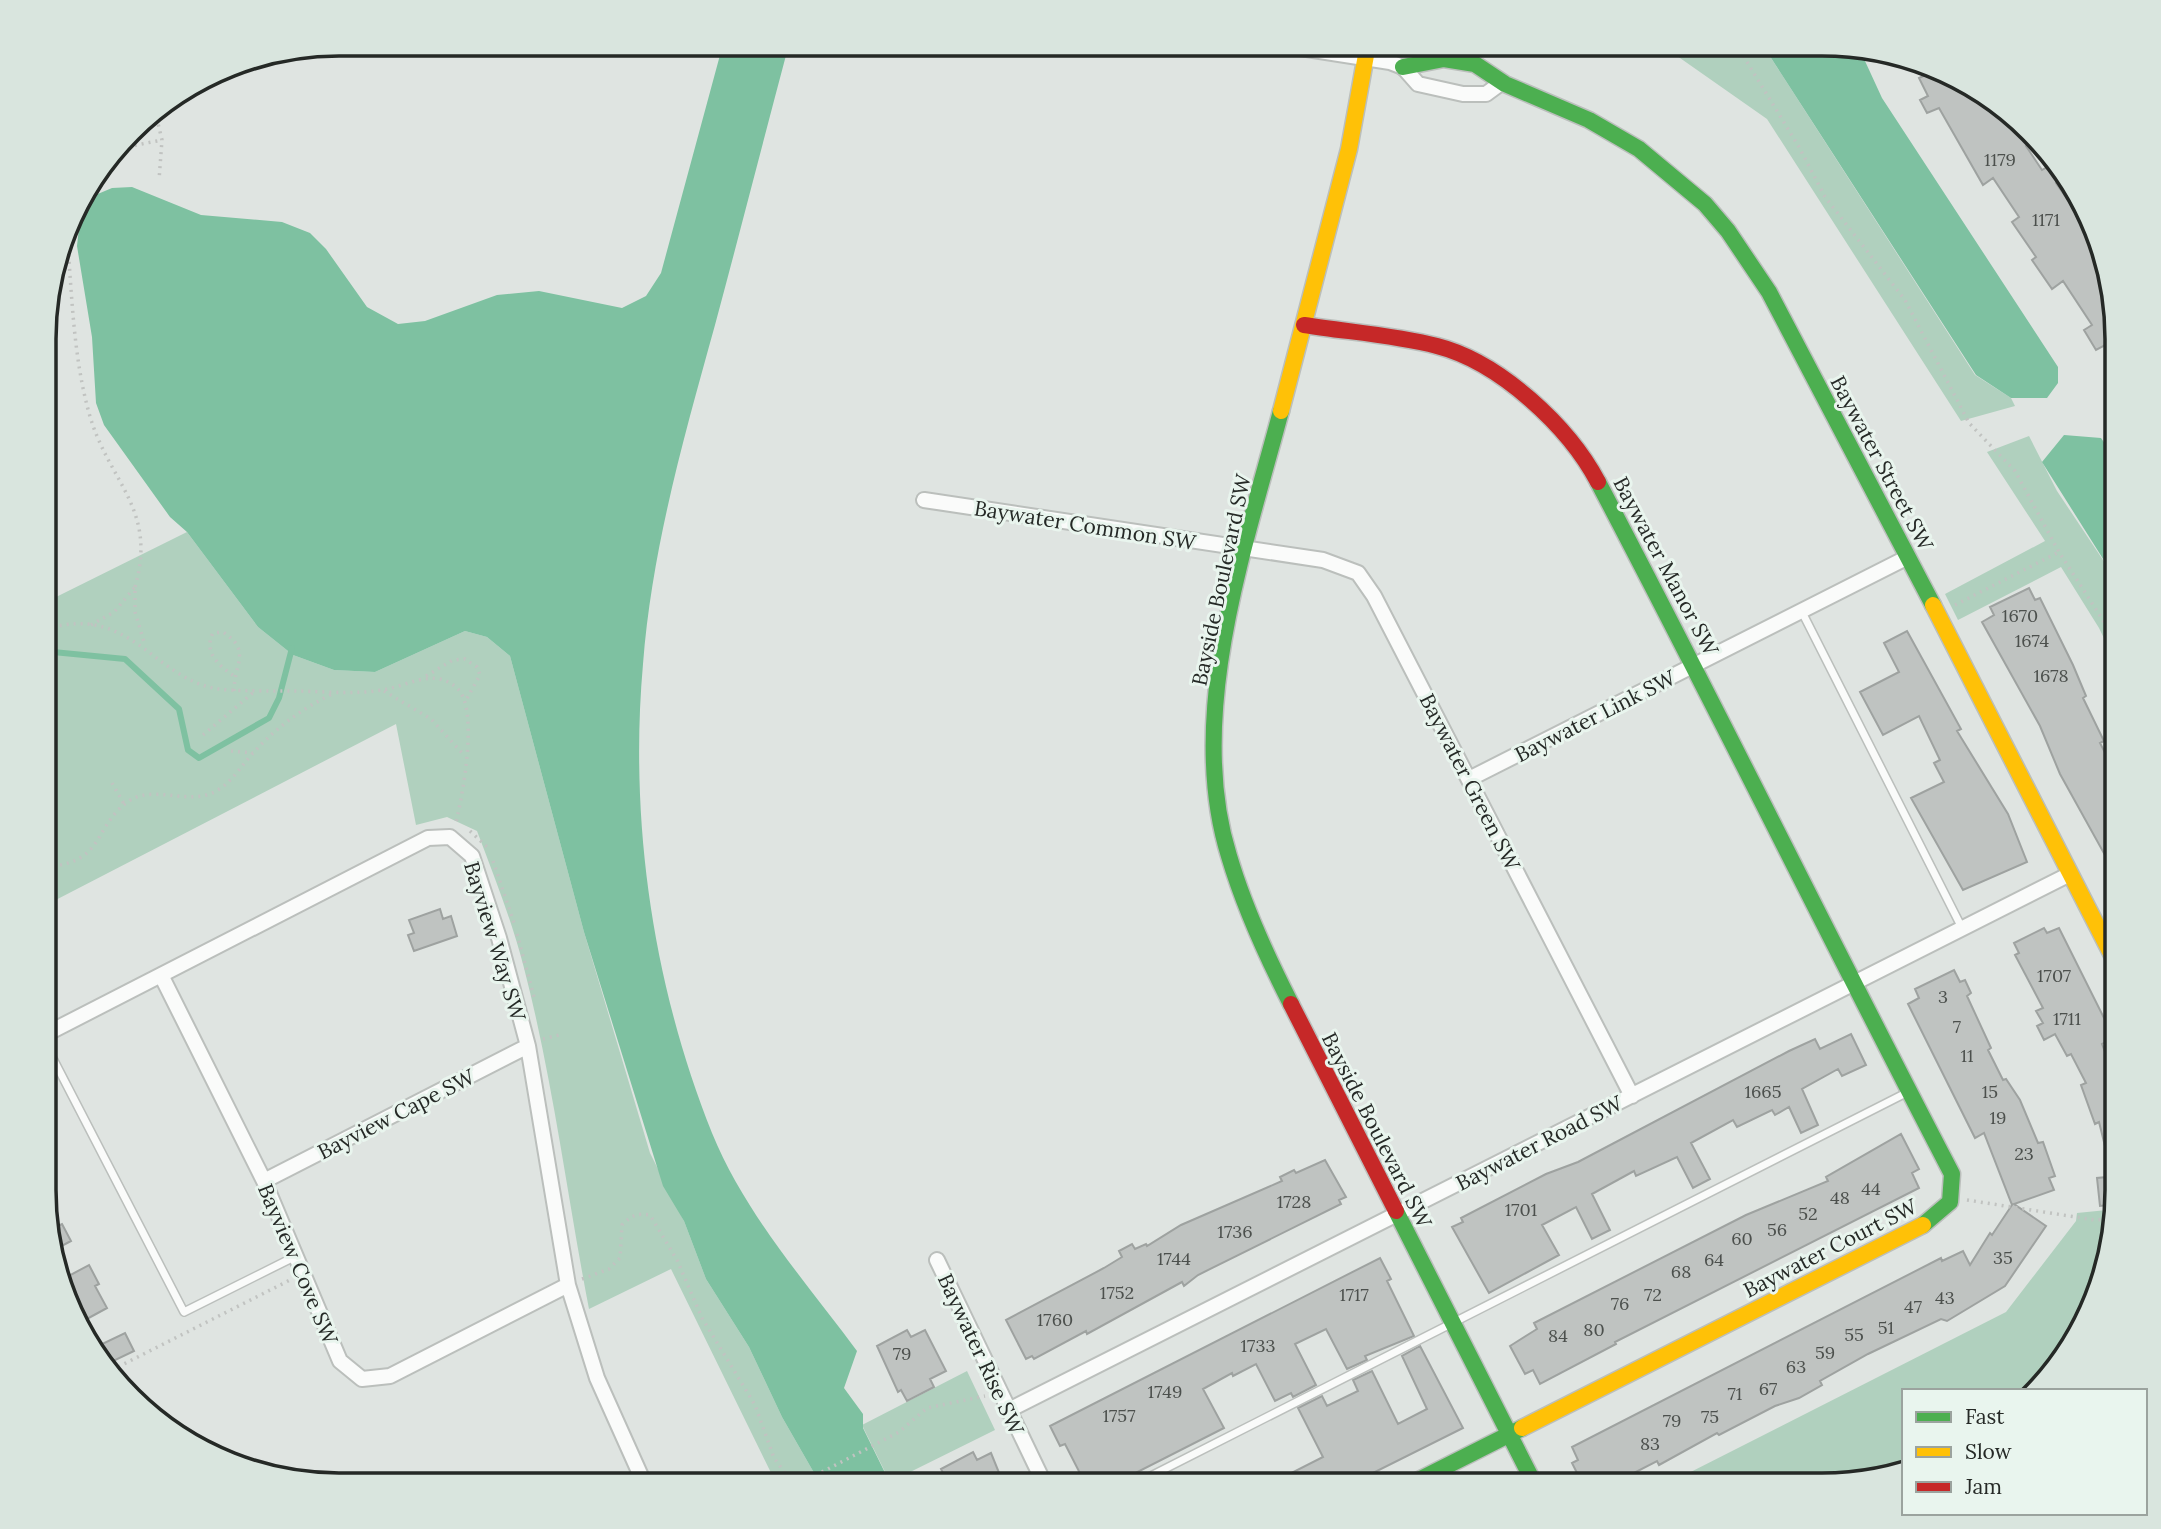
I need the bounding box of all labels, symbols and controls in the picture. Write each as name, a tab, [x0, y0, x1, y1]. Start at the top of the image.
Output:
house number: 1179	[1984, 148, 2016, 171]
house number: 1171	[2032, 208, 2060, 231]
street label: Baywater Street SW	[1825, 371, 1940, 556]
street label: Bayside Boulevard SW	[1185, 471, 1257, 688]
street label: Baywater Manor SW	[1607, 472, 1725, 661]
street label: Baywater Common SW	[972, 494, 1199, 556]
house number: 1670	[2002, 604, 2038, 627]
house number: 1674	[2015, 629, 2050, 652]
street label: Baywater Link SW	[1510, 663, 1681, 768]
house number: 1678	[2033, 664, 2069, 687]
street label: Baywater Green SW	[1414, 689, 1527, 876]
street label: Bayview Way SW	[458, 858, 532, 1025]
house number: 1707	[2037, 964, 2071, 987]
house number: 3	[1938, 985, 1948, 1008]
house number: 1711	[2053, 1007, 2081, 1030]
house number: 7	[1953, 1015, 1961, 1038]
street label: Bayside Boulevard SW	[1316, 1028, 1439, 1233]
house number: 11	[1960, 1044, 1974, 1067]
street label: Bayview Cape SW	[313, 1062, 480, 1165]
house number: 1665	[1744, 1080, 1782, 1103]
house number: 15	[1982, 1080, 1998, 1103]
street label: Baywater Road SW	[1451, 1089, 1628, 1197]
house number: 19	[1990, 1106, 2006, 1129]
house number: 23	[2014, 1142, 2034, 1165]
house number: 44	[1861, 1177, 1881, 1200]
street label: Bayview Cove SW	[252, 1180, 344, 1349]
house number: 48	[1830, 1186, 1850, 1209]
house number: 1728	[1277, 1190, 1311, 1213]
street label: Baywater Court SW	[1739, 1192, 1922, 1303]
house number: 1701	[1505, 1198, 1537, 1221]
house number: 52	[1798, 1202, 1818, 1225]
house number: 56	[1767, 1218, 1787, 1241]
house number: 1736	[1217, 1220, 1253, 1243]
house number: 60	[1731, 1227, 1753, 1250]
house number: 35	[1993, 1246, 2013, 1269]
house number: 1744	[1157, 1247, 1191, 1270]
house number: 64	[1704, 1248, 1724, 1271]
house number: 68	[1671, 1260, 1691, 1283]
street label: Baywater Rise SW	[932, 1269, 1031, 1440]
house number: 1752	[1100, 1281, 1134, 1304]
house number: 1717	[1339, 1283, 1369, 1306]
house number: 72	[1644, 1283, 1662, 1306]
house number: 43	[1935, 1286, 1955, 1309]
house number: 76	[1611, 1292, 1629, 1315]
house number: 47	[1904, 1295, 1922, 1318]
house number: 1760	[1037, 1308, 1073, 1331]
house number: 51	[1878, 1316, 1894, 1339]
house number: 80	[1583, 1318, 1605, 1341]
house number: 55	[1844, 1323, 1864, 1346]
house number: 84	[1548, 1324, 1568, 1347]
house number: 1733	[1241, 1334, 1275, 1357]
house number: 59	[1815, 1341, 1835, 1364]
house number: 79	[893, 1342, 911, 1365]
house number: 63	[1786, 1355, 1806, 1378]
house number: 67	[1759, 1377, 1777, 1400]
house number: 1749	[1148, 1380, 1182, 1403]
house number: 71	[1728, 1382, 1742, 1405]
legend	[1902, 1389, 2147, 1515]
text: Fast	[1965, 1403, 2005, 1430]
house number: 1757	[1103, 1404, 1135, 1427]
house number: 75	[1701, 1405, 1719, 1428]
house number: 79	[1663, 1409, 1681, 1432]
house number: 83	[1640, 1432, 1660, 1455]
text: Slow	[1965, 1438, 2012, 1465]
text: Jam	[1964, 1473, 2002, 1500]

